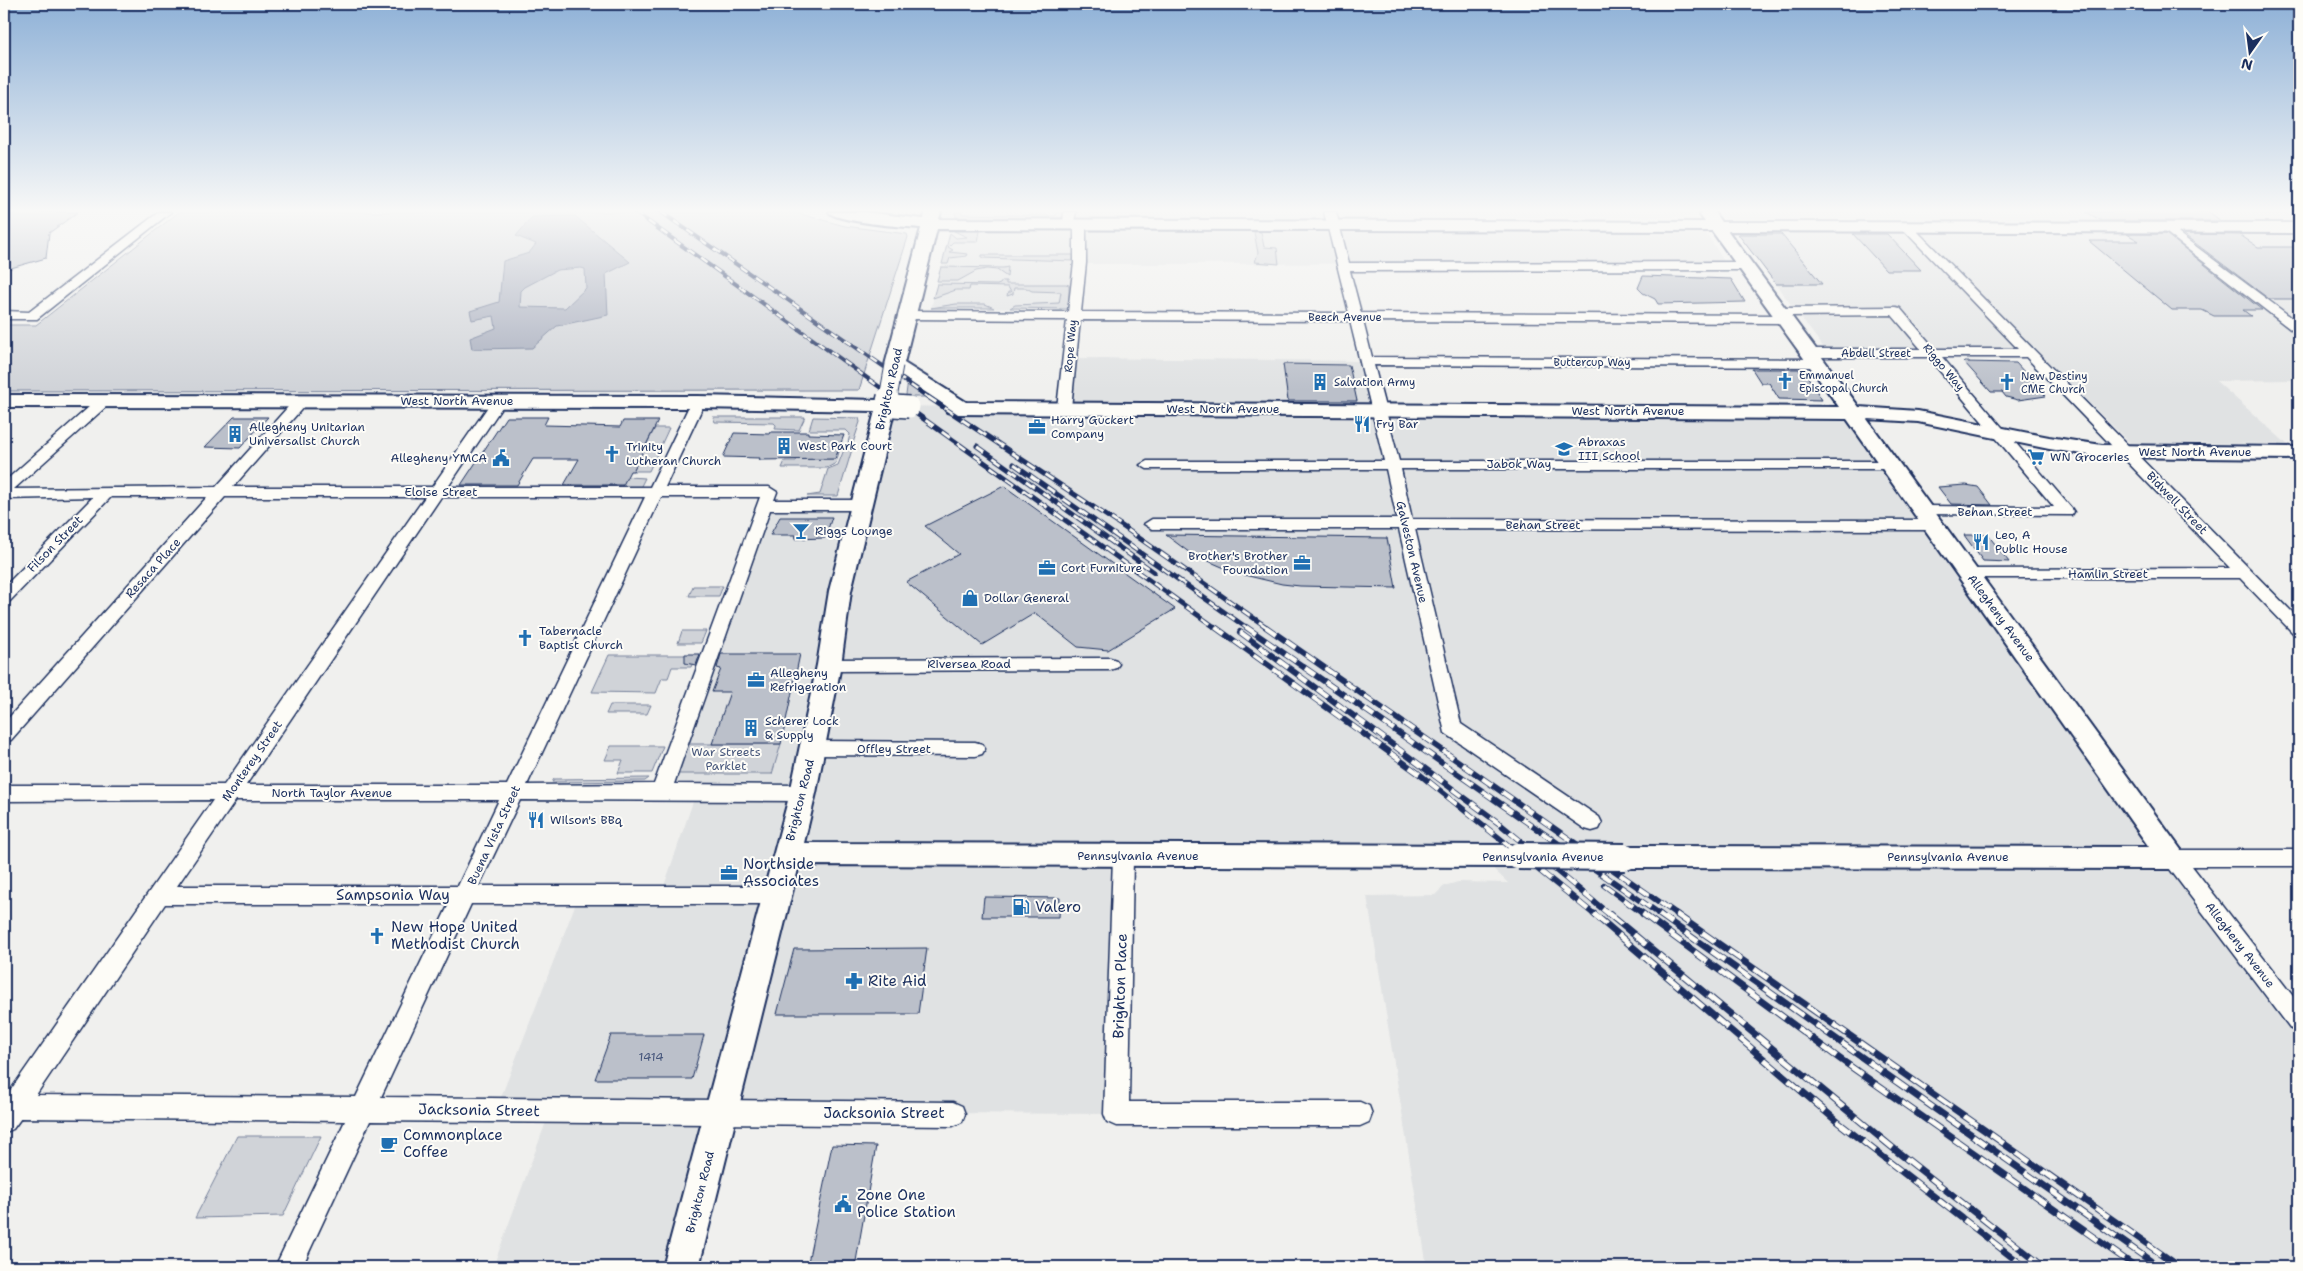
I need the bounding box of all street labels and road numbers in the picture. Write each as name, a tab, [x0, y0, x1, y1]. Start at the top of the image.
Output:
street label: Beech Avenue	[1308, 310, 1382, 325]
street label: Rope Way	[1061, 319, 1080, 373]
street label: Riggo Way	[1919, 341, 1968, 394]
street label: Brighton Road	[872, 346, 906, 432]
street label: Abdell Street	[1841, 346, 1911, 361]
street label: Buttercup Way	[1554, 355, 1631, 370]
street label: West North Avenue	[400, 393, 514, 409]
street label: West North Avenue	[1166, 401, 1280, 417]
street label: West North Avenue	[1571, 403, 1685, 419]
street label: West North Avenue	[2138, 444, 2252, 460]
street label: Jabok Way	[1487, 456, 1552, 472]
street label: Bidwell Street	[2143, 468, 2211, 538]
street label: Eloise Street	[405, 484, 477, 500]
street label: Galveston Avenue	[1392, 499, 1432, 605]
street label: Behan Street	[1957, 504, 2033, 520]
street label: Filson Street	[24, 512, 86, 576]
street label: Behan Street	[1505, 517, 1581, 533]
street label: Resaca Place	[122, 534, 184, 601]
street label: Hamlin Street	[2068, 566, 2148, 582]
street label: Allegheny Avenue	[1964, 571, 2038, 665]
street label: Riversea Road	[927, 656, 1011, 672]
street label: Monterey Street	[218, 717, 286, 805]
street label: Offley Street	[857, 741, 931, 757]
street label: Brighton Road	[782, 757, 818, 843]
street label: Buena Vista Street	[464, 783, 524, 887]
street label: North Taylor Avenue	[272, 785, 393, 801]
street label: Pennsylvania Avenue	[1077, 848, 1199, 864]
street label: Pennsylvania Avenue	[1482, 849, 1604, 865]
street label: Pennsylvania Avenue	[1887, 849, 2009, 865]
street label: Sampsonia Way	[336, 885, 450, 905]
street label: Allegheny Avenue	[2202, 899, 2279, 991]
street label: Brighton Place	[1108, 933, 1132, 1039]
street label: Jacksonia Street	[418, 1099, 540, 1121]
street label: Jacksonia Street	[823, 1103, 945, 1123]
street label: Brighton Road	[682, 1149, 718, 1235]

